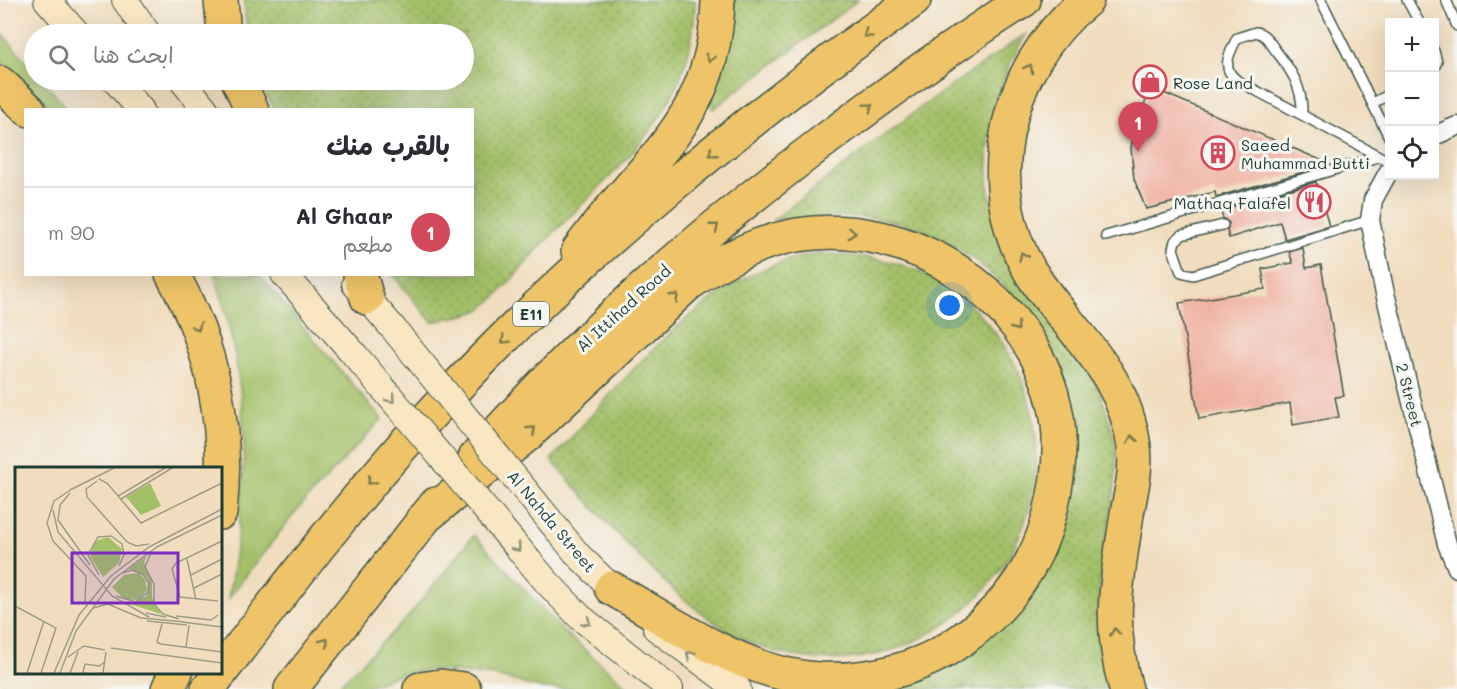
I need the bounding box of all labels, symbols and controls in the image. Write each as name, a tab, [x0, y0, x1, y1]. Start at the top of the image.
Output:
map controls	[1385, 18, 1439, 180]
button: +	[1385, 18, 1439, 72]
search box	[24, 24, 474, 90]
one-way arrow	[862, 27, 873, 38]
text: ابحث هنا	[93, 40, 174, 69]
icon: search	[45, 41, 78, 74]
one-way arrow	[705, 53, 718, 63]
one-way arrow	[1021, 64, 1033, 74]
shop icon: Rose Land	[1132, 64, 1168, 100]
place label: Rose Land	[1173, 72, 1253, 93]
button: −	[1385, 72, 1439, 126]
pin: 1	[1118, 102, 1158, 152]
one-way arrow	[862, 104, 873, 115]
button: locate	[1385, 126, 1439, 180]
text: بالقرب منك	[327, 128, 450, 162]
place label: Saeed Muhammad Butti	[1241, 134, 1370, 173]
building icon: Saeed Muhammad Butti	[1200, 135, 1236, 171]
one-way arrow	[708, 145, 719, 156]
restaurant icon: Mathaq Falafel	[1296, 184, 1332, 220]
place label: Mathaq Falafel	[1174, 192, 1291, 213]
text: Al Ghaar	[296, 201, 393, 230]
text: 90 m	[48, 219, 95, 245]
text: 1	[426, 219, 435, 245]
one-way arrow	[708, 223, 719, 234]
one-way arrow	[848, 227, 857, 240]
text: مطعم	[342, 231, 393, 257]
one-way arrow	[1019, 251, 1031, 262]
street label: Al Ittihad Road	[571, 260, 675, 356]
your location	[935, 291, 964, 320]
one-way arrow	[668, 293, 678, 304]
road number: E11	[513, 302, 549, 326]
one-way arrow	[190, 321, 202, 332]
one-way arrow	[1009, 321, 1020, 332]
one-way arrow	[501, 332, 512, 343]
street label: 2 Street	[1392, 361, 1428, 429]
one-way arrow	[384, 392, 395, 403]
one-way arrow	[525, 426, 536, 437]
one-way arrow	[1126, 434, 1139, 444]
street label: Al Nahda Street	[503, 466, 601, 576]
inset map	[15, 467, 222, 674]
one-way arrow	[367, 475, 378, 485]
one-way arrow	[510, 541, 521, 552]
one-way arrow	[580, 615, 591, 626]
one-way arrow	[1108, 627, 1121, 636]
one-way arrow	[318, 638, 329, 649]
one-way arrow	[686, 651, 697, 662]

